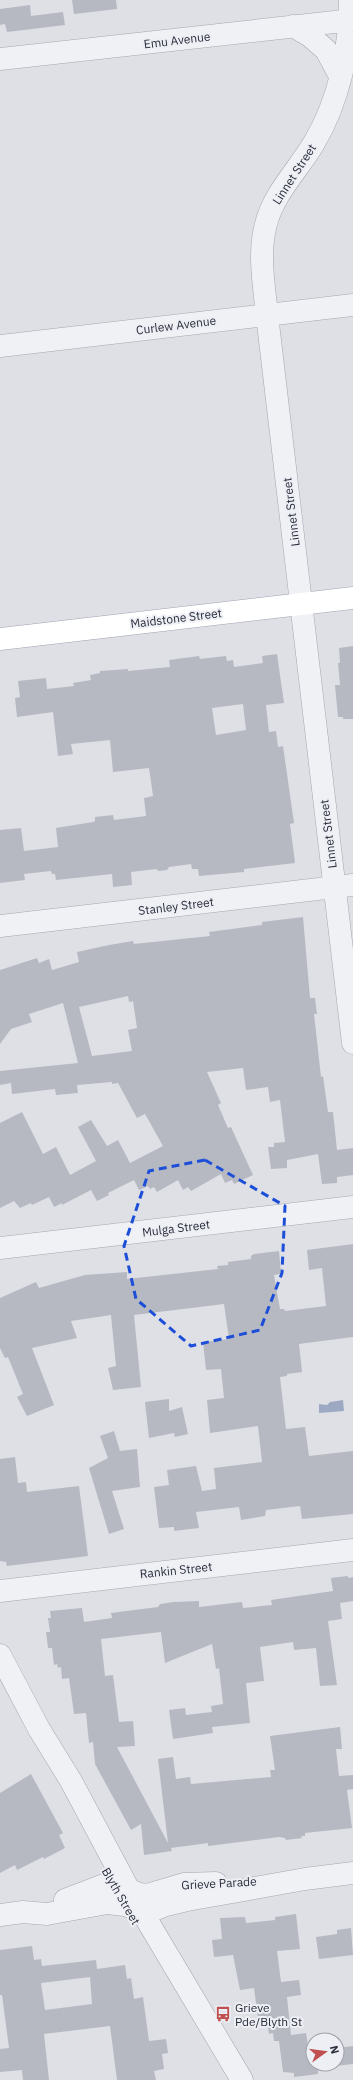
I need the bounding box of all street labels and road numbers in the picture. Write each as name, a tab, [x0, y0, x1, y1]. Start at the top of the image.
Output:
street label: Emu Avenue	[143, 28, 212, 52]
street label: Linnet Street	[269, 141, 319, 207]
street label: Curlew Avenue	[135, 313, 217, 337]
street label: Linnet Street	[279, 477, 303, 547]
street label: Maidstone Street	[129, 605, 223, 631]
street label: Linnet Street	[316, 799, 340, 869]
street label: Stanley Street	[137, 894, 215, 918]
street label: Mulga Street	[141, 1216, 211, 1240]
street label: Rankin Street	[139, 1559, 213, 1581]
street label: Blyth Street	[99, 1865, 143, 1927]
street label: Grieve Parade	[181, 1874, 257, 1892]

